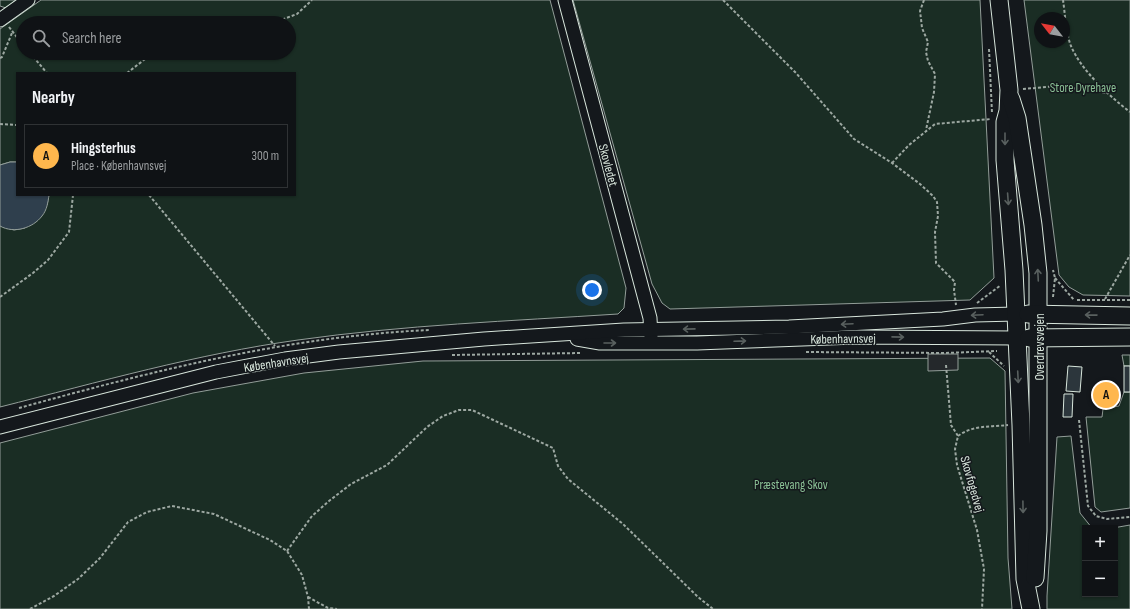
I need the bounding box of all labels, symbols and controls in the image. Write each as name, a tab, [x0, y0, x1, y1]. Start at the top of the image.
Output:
north arrow	[1034, 12, 1070, 48]
search box	[16, 16, 296, 60]
icon: search	[30, 27, 52, 49]
text: Search here	[62, 29, 122, 48]
park label: Store Dyrehave	[1050, 80, 1116, 96]
text: Nearby	[32, 88, 75, 108]
one-way arrow	[1001, 132, 1009, 145]
text: Hingsterhus	[71, 139, 136, 158]
street label: Skovledet	[595, 142, 621, 188]
text: A	[43, 148, 49, 164]
text: 300 m	[252, 148, 279, 164]
text: Place · Københavnsvej	[71, 158, 166, 174]
one-way arrow	[1004, 192, 1011, 205]
one-way arrow	[1034, 269, 1042, 282]
your location	[582, 280, 602, 300]
one-way arrow	[1085, 311, 1098, 319]
one-way arrow	[971, 312, 984, 319]
street label: Overdrevsvejen	[1032, 313, 1048, 381]
one-way arrow	[841, 320, 854, 328]
one-way arrow	[683, 325, 696, 333]
street label: Københavnsvej	[810, 330, 876, 348]
one-way arrow	[891, 333, 904, 341]
one-way arrow	[733, 337, 746, 345]
one-way arrow	[603, 339, 616, 347]
street label: Københavnsvej	[243, 350, 310, 376]
one-way arrow	[1015, 370, 1022, 383]
pin: A	[1093, 380, 1119, 410]
street label: Skovfogedvej	[956, 454, 988, 514]
park label: Præstevang Skov	[754, 477, 828, 493]
one-way arrow	[1019, 500, 1026, 513]
map controls	[1082, 525, 1118, 597]
button: +	[1082, 525, 1118, 561]
button: −	[1082, 561, 1118, 597]

